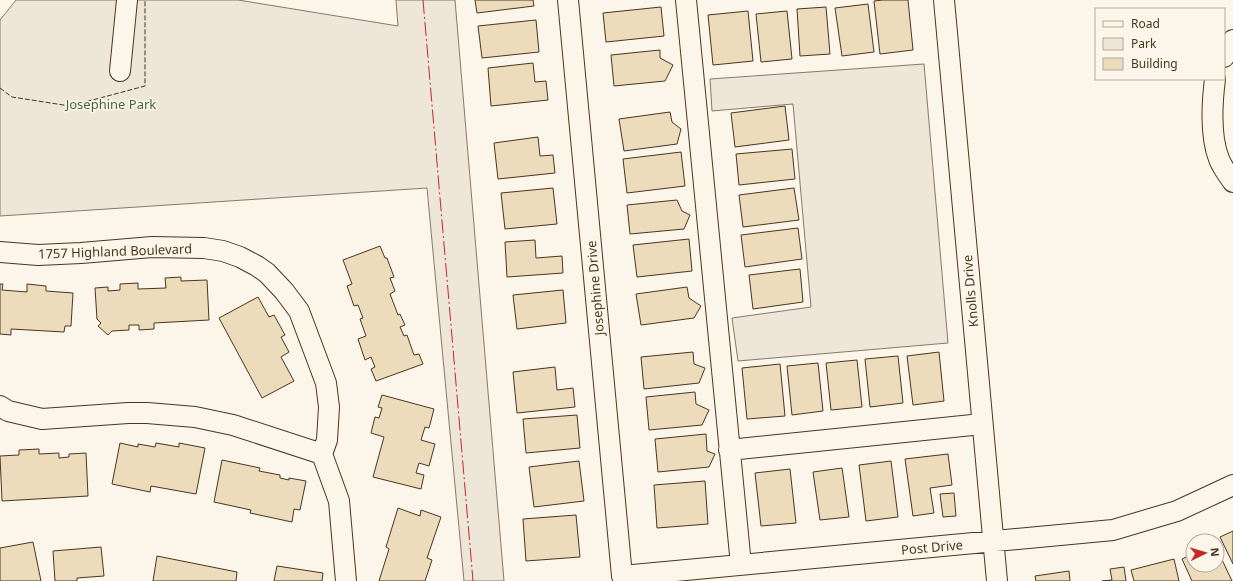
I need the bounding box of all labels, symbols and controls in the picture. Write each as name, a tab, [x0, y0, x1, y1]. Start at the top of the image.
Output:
legend	[1095, 8, 1225, 80]
text: Road	[1131, 15, 1160, 32]
text: Park	[1131, 35, 1157, 52]
text: Building	[1131, 55, 1178, 72]
park label: Josephine Park	[64, 95, 156, 113]
street label: 1757 Highland Boulevard	[38, 239, 192, 263]
street label: Josephine Drive	[582, 240, 608, 338]
street label: Knolls Drive	[958, 254, 982, 328]
north arrow	[1185, 533, 1225, 573]
street label: Post Drive	[900, 535, 964, 559]
text: N	[1208, 547, 1223, 557]

